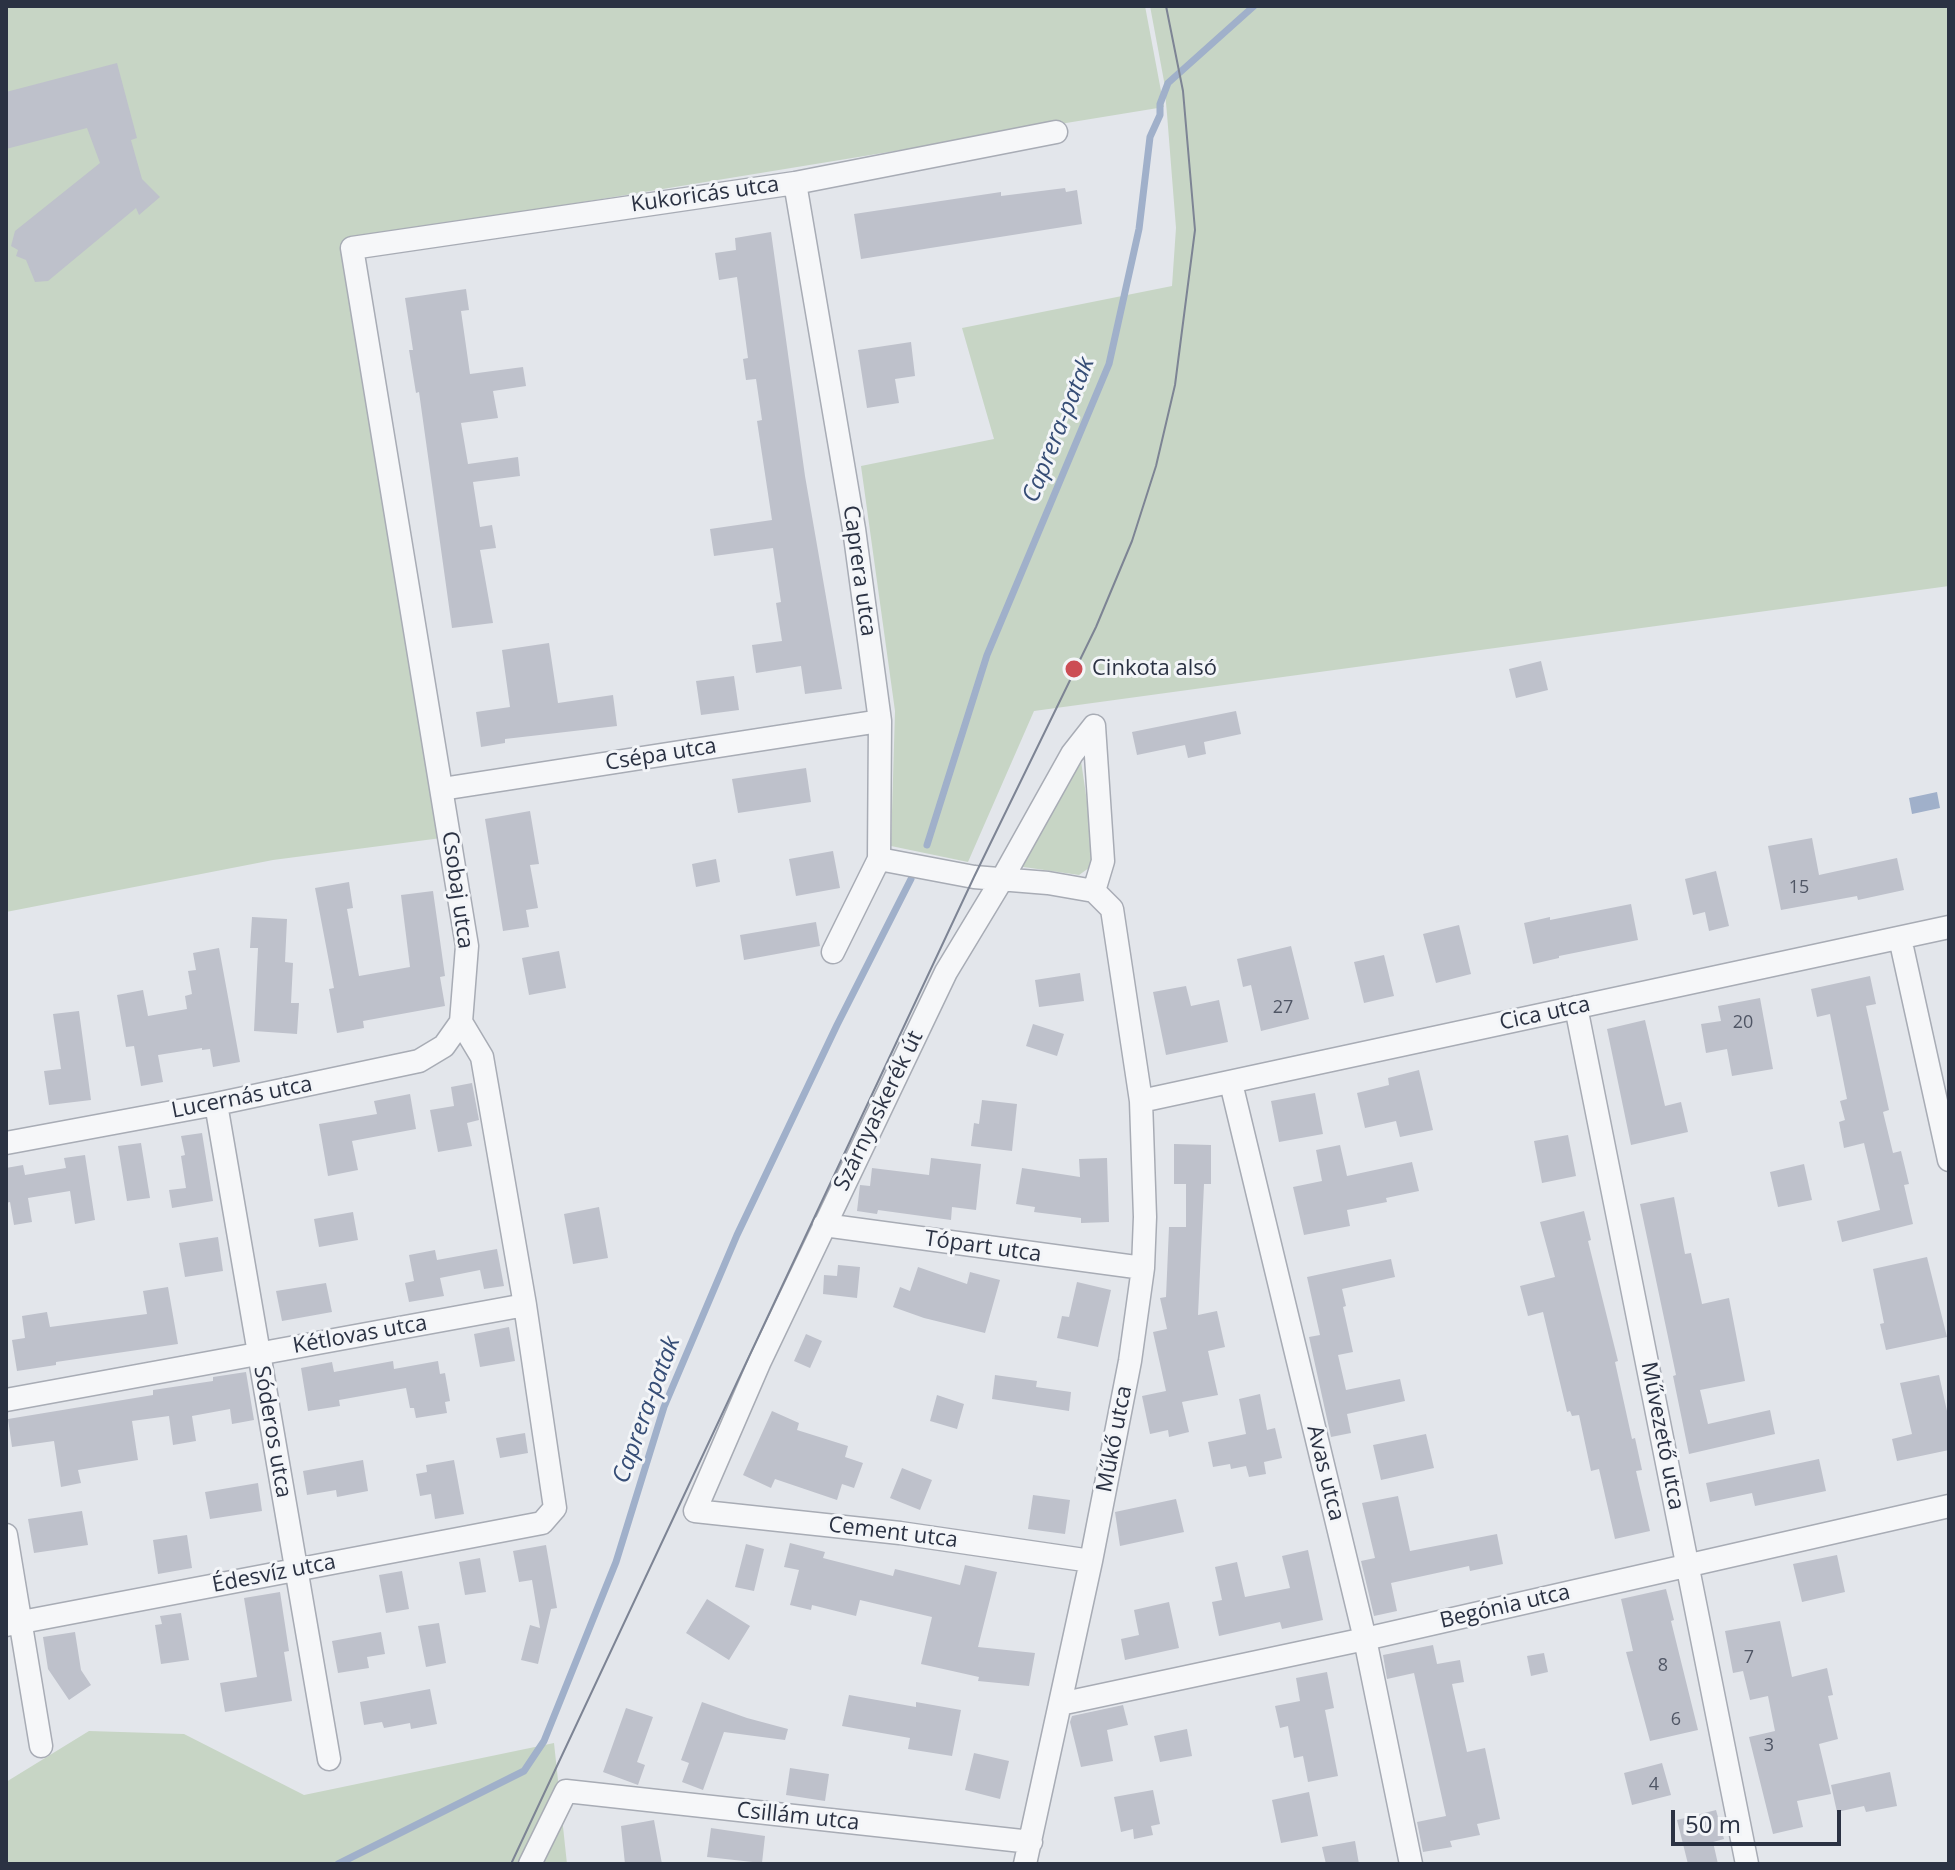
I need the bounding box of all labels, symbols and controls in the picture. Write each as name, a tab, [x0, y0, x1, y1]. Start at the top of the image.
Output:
street label: Kukoricás utca	[629, 172, 781, 218]
water label: Caprera-patak	[1017, 353, 1101, 507]
street label: Caprera utca	[837, 504, 881, 638]
place label: Cinkota alsó	[1092, 656, 1217, 682]
marker: Cinkota alsó	[1063, 658, 1085, 680]
street label: Csépa utca	[604, 733, 718, 777]
street label: Csobaj utca	[436, 829, 478, 951]
house number: 15	[1789, 877, 1809, 899]
street label: Cica utca	[1497, 992, 1593, 1036]
house number: 27	[1273, 997, 1293, 1019]
house number: 20	[1733, 1012, 1753, 1034]
street label: Szárnyaskerék út	[829, 1027, 929, 1195]
street label: Lucernás utca	[169, 1071, 315, 1125]
street label: Tópart utca	[923, 1226, 1043, 1268]
street label: Kétlovas utca	[291, 1310, 429, 1360]
water label: Caprera-patak	[607, 1333, 687, 1487]
street label: Művezető utca	[1635, 1360, 1689, 1512]
street label: Sóderos utca	[247, 1364, 297, 1500]
street label: Műkő utca	[1092, 1384, 1138, 1494]
street label: Avas utca	[1300, 1423, 1350, 1523]
street label: Cement utca	[827, 1512, 959, 1554]
street label: Édesvíz utca	[210, 1549, 338, 1599]
street label: Begónia utca	[1437, 1579, 1573, 1635]
house number: 7	[1744, 1647, 1754, 1669]
house number: 8	[1658, 1655, 1668, 1677]
house number: 6	[1671, 1709, 1681, 1731]
house number: 3	[1764, 1735, 1774, 1757]
house number: 4	[1649, 1774, 1659, 1796]
scale bar	[1675, 1794, 1845, 1844]
street label: Csillám utca	[735, 1797, 861, 1837]
text: 50 m	[1685, 1807, 1741, 1840]

